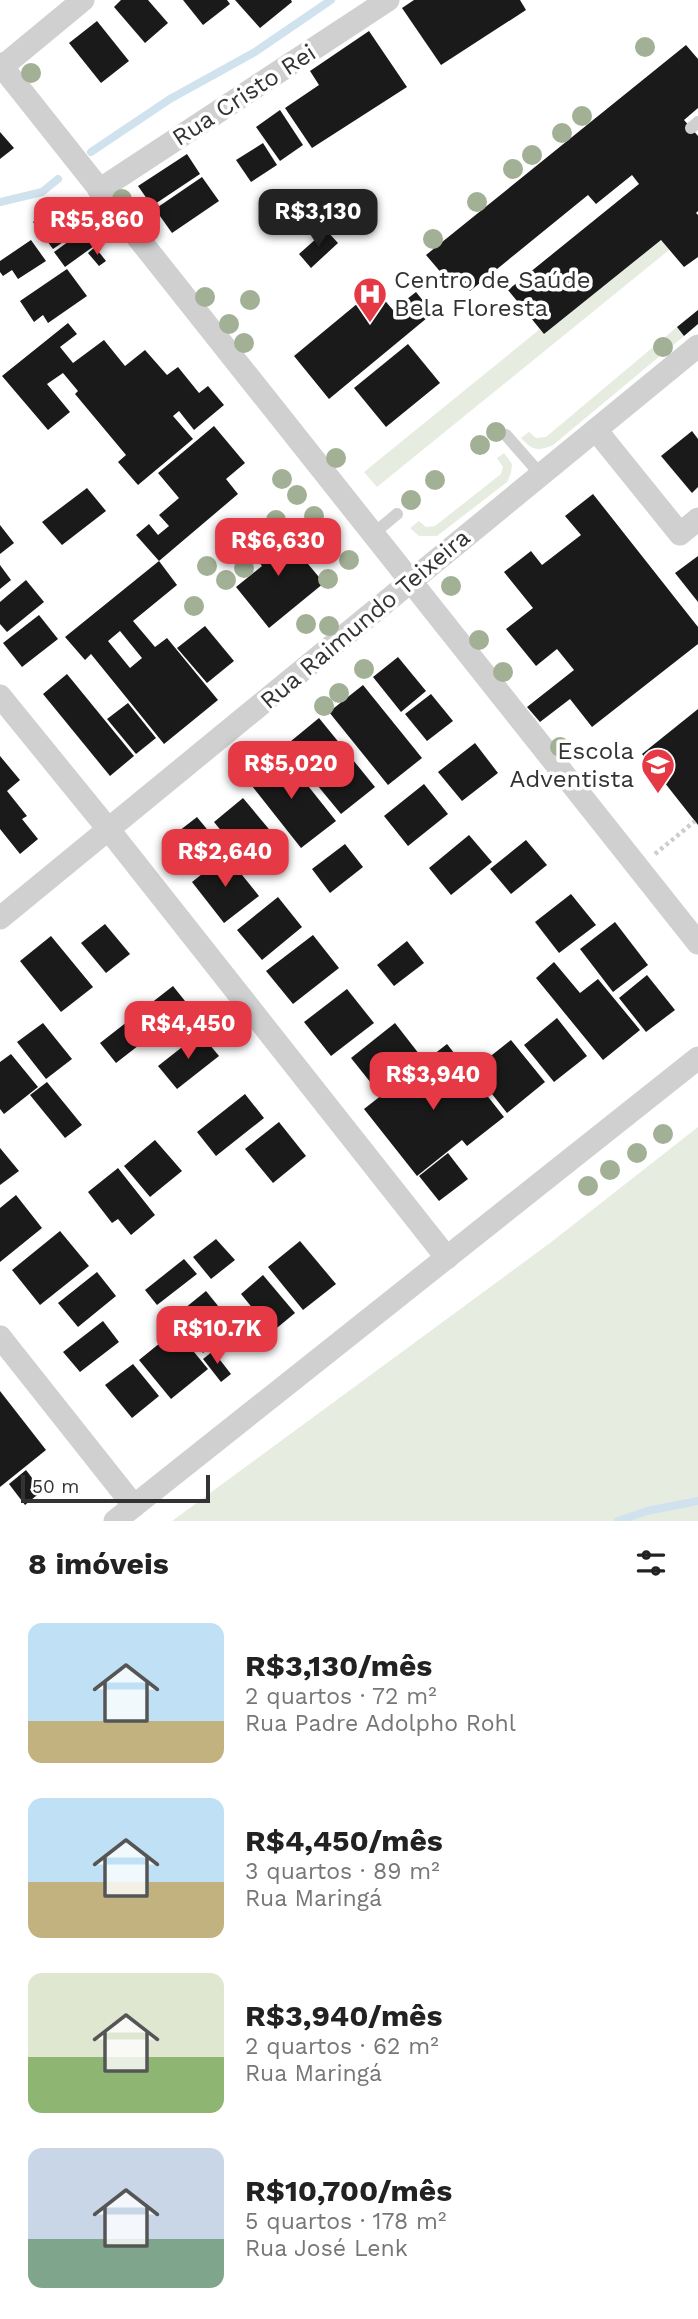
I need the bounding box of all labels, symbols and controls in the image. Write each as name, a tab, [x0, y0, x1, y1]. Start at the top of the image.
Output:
street label: Rua Cristo Rei	[167, 38, 321, 152]
pin: R$3,130	[253, 190, 383, 249]
pin: R$5,860	[32, 198, 162, 257]
text: R$3,130	[275, 198, 361, 225]
text: R$5,860	[50, 206, 144, 233]
place label: Centro de Saúde Bela Floresta	[394, 266, 591, 322]
hospital icon: Centro de Saúde Bela Floresta	[351, 275, 389, 324]
pin: R$6,630	[213, 518, 343, 578]
street label: Rua Raimundo Teixeira	[255, 523, 475, 715]
text: R$6,630	[231, 527, 325, 554]
place label: Escola Adventista	[510, 737, 634, 793]
pin: R$5,020	[226, 742, 356, 801]
school or university icon: Escola Adventista	[639, 746, 677, 795]
text: R$5,020	[244, 750, 338, 777]
pin: R$2,640	[160, 830, 290, 889]
text: R$2,640	[178, 838, 272, 865]
pin: R$4,450	[123, 1002, 253, 1061]
text: R$4,450	[140, 1010, 236, 1037]
pin: R$3,940	[368, 1052, 498, 1112]
text: R$3,940	[386, 1061, 480, 1088]
pin: R$10.7K	[152, 1306, 282, 1366]
text: R$10.7K	[172, 1315, 262, 1342]
scale bar	[21, 1472, 210, 1504]
text: 50 m	[32, 1475, 79, 1498]
icon: filters	[632, 1544, 670, 1582]
text: 8 imóveis	[28, 1546, 169, 1581]
text: R$3,130/mês	[245, 1648, 432, 1683]
icon: home	[84, 1651, 168, 1735]
text: 2 quartos · 72 m²	[245, 1683, 437, 1710]
text: Rua Padre Adolpho Rohl	[245, 1710, 516, 1737]
text: R$4,450/mês	[245, 1823, 443, 1858]
icon: home	[84, 1826, 168, 1910]
text: 3 quartos · 89 m²	[245, 1858, 440, 1885]
text: Rua Maringá	[245, 1885, 382, 1912]
text: R$3,940/mês	[245, 1998, 442, 2033]
icon: home	[84, 2001, 168, 2085]
text: 2 quartos · 62 m²	[245, 2033, 439, 2060]
text: Rua Maringá	[245, 2060, 382, 2087]
text: R$10,700/mês	[245, 2173, 452, 2208]
icon: home	[84, 2176, 168, 2260]
text: 5 quartos · 178 m²	[245, 2208, 446, 2235]
text: Rua José Lenk	[245, 2235, 408, 2262]

